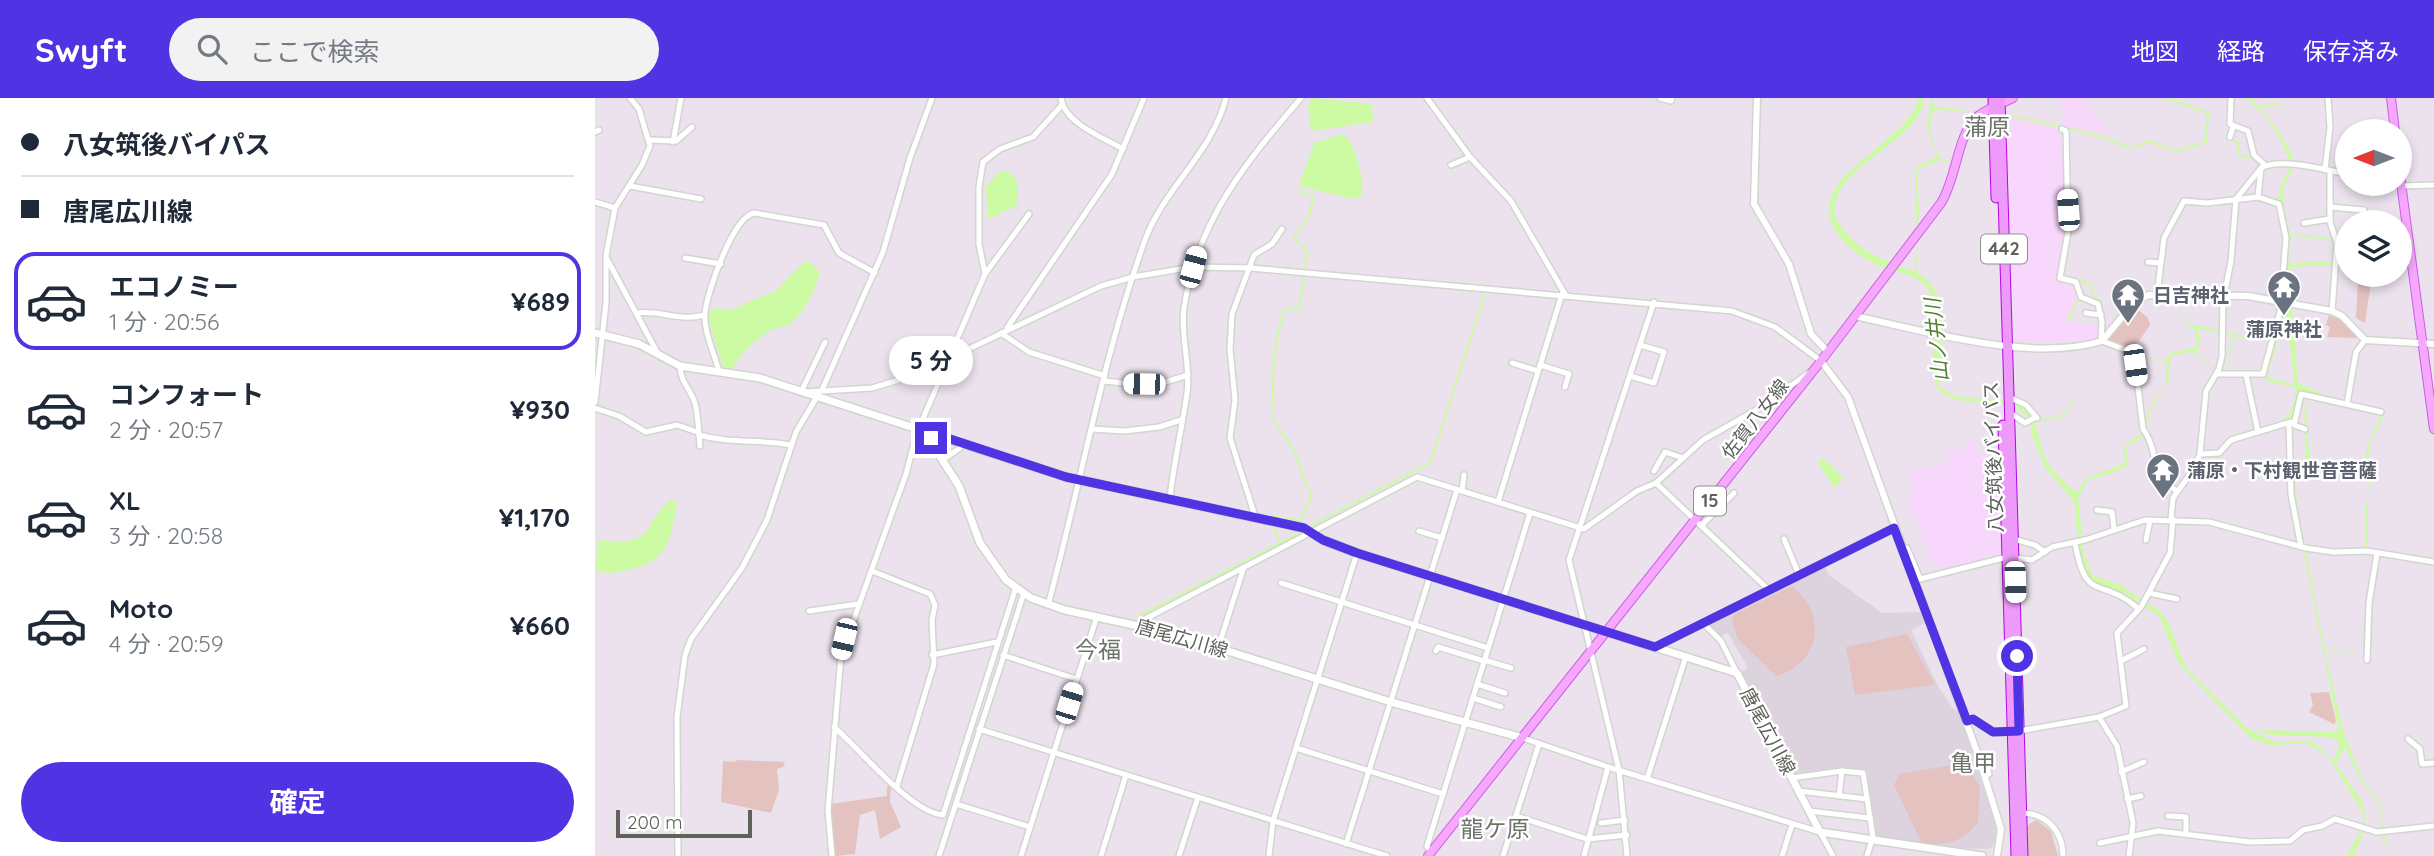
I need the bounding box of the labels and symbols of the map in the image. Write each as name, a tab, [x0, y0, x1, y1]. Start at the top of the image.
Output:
district label: 蒲原	[1964, 112, 2010, 141]
north arrow	[2335, 119, 2411, 196]
car	[2057, 188, 2080, 232]
road number: 442	[1981, 234, 2027, 264]
car	[1178, 244, 1209, 290]
temple icon: 蒲原神社	[2265, 268, 2303, 317]
temple icon: 日吉神社	[2109, 276, 2147, 325]
place label: 日吉神社	[2153, 283, 2229, 307]
water label: 山ノ井川	[1918, 295, 1953, 383]
place label: 蒲原神社	[2246, 317, 2322, 341]
callout: 5 分	[889, 336, 973, 386]
car	[2122, 343, 2149, 387]
car	[1123, 373, 1166, 395]
street label: 佐賀八女線	[1716, 374, 1794, 464]
street label: 八女筑後バイパス	[1978, 381, 2008, 533]
route end	[915, 422, 947, 454]
temple icon: 蒲原・下村観世音菩薩	[2144, 451, 2182, 500]
place label: 蒲原・下村観世音菩薩	[2187, 458, 2377, 482]
road number: 15	[1694, 486, 1726, 516]
car	[2004, 561, 2027, 603]
street label: 唐尾広川線	[1133, 613, 1231, 663]
car	[830, 616, 859, 662]
district label: 今福	[1075, 635, 1121, 664]
route start	[2001, 640, 2033, 672]
car	[1053, 680, 1086, 726]
street label: 唐尾広川線	[1735, 683, 1801, 779]
district label: 亀甲	[1950, 748, 1996, 777]
scale bar	[616, 807, 753, 839]
district label: 龍ケ原	[1461, 814, 1530, 843]

